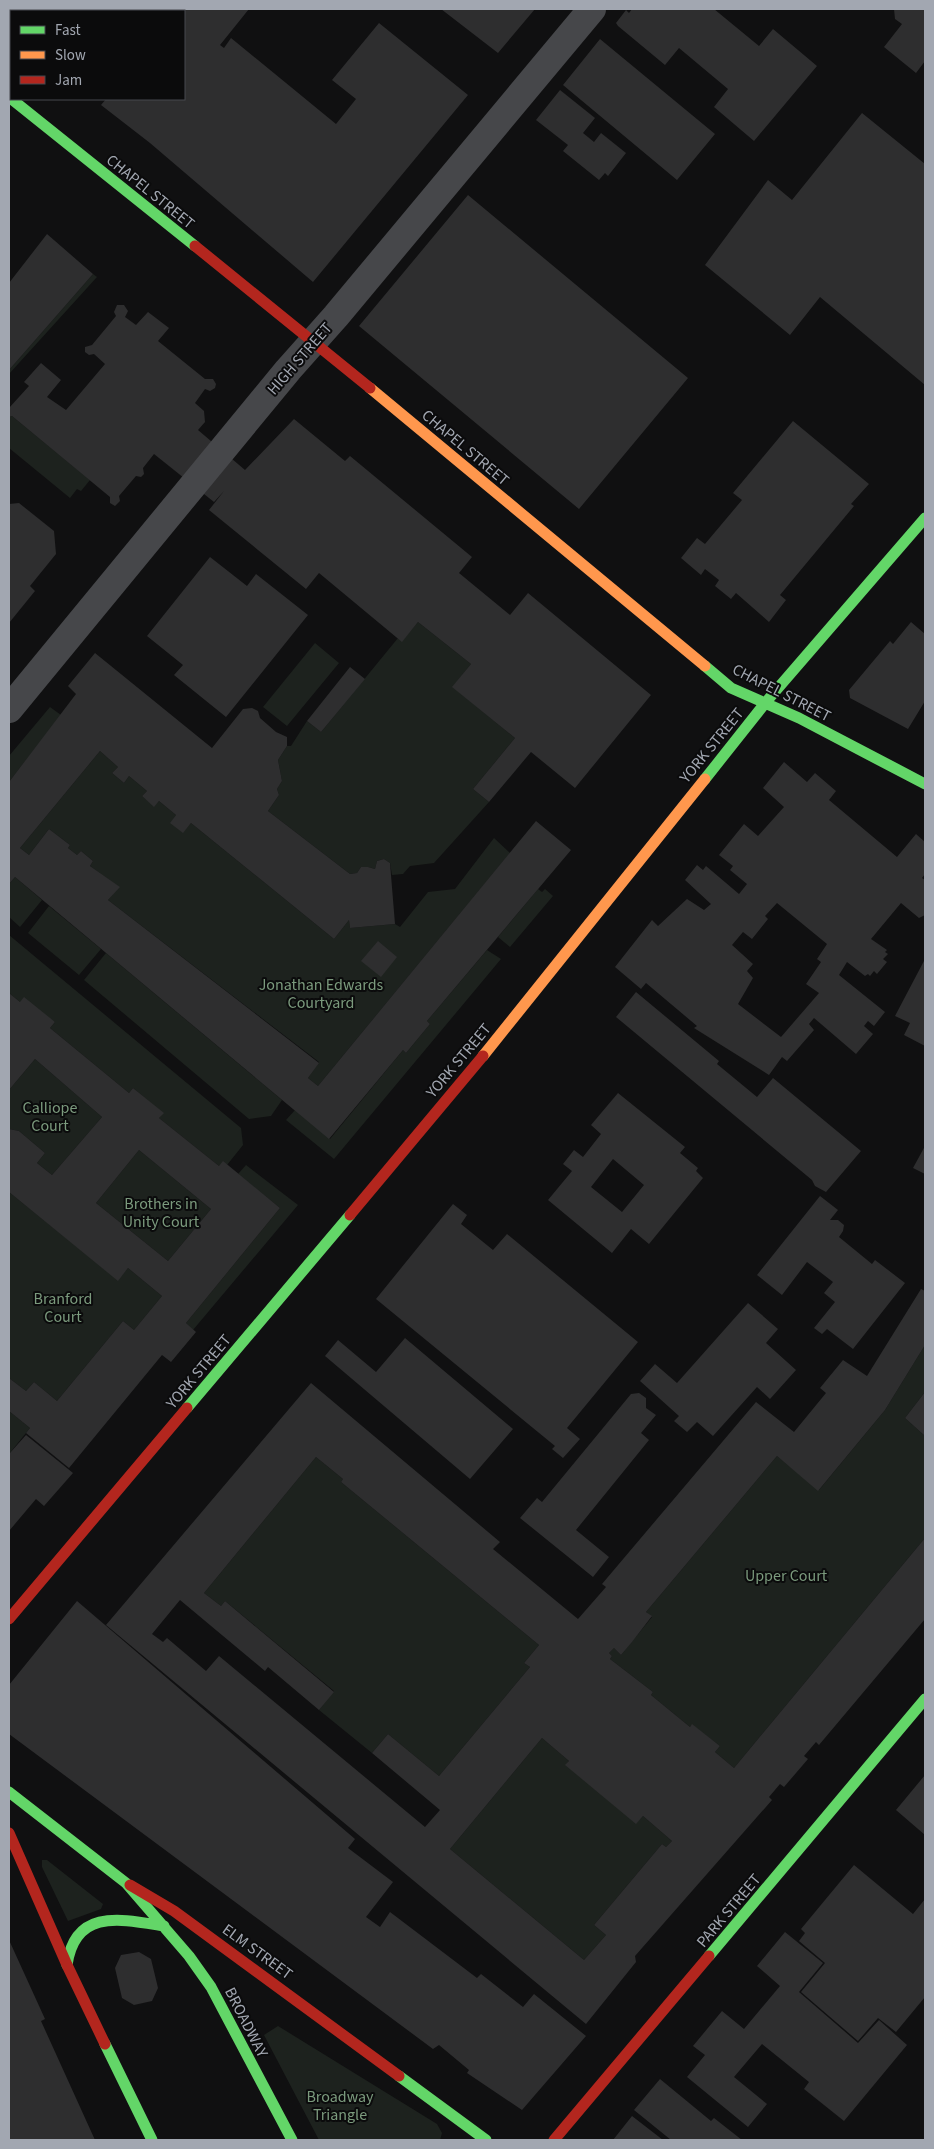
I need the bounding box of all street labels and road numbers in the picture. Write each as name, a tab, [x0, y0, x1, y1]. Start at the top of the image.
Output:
street label: CHAPEL STREET	[101, 149, 200, 235]
street label: HIGH STREET	[262, 317, 338, 400]
street label: CHAPEL STREET	[417, 405, 514, 491]
street label: CHAPEL STREET	[728, 659, 835, 727]
street label: YORK STREET	[674, 703, 749, 789]
street label: YORK STREET	[420, 1018, 497, 1103]
street label: YORK STREET	[160, 1329, 237, 1414]
street label: PARK STREET	[691, 1869, 766, 1952]
street label: ELM STREET	[218, 1919, 298, 1985]
street label: BROADWAY	[219, 1984, 273, 2062]

